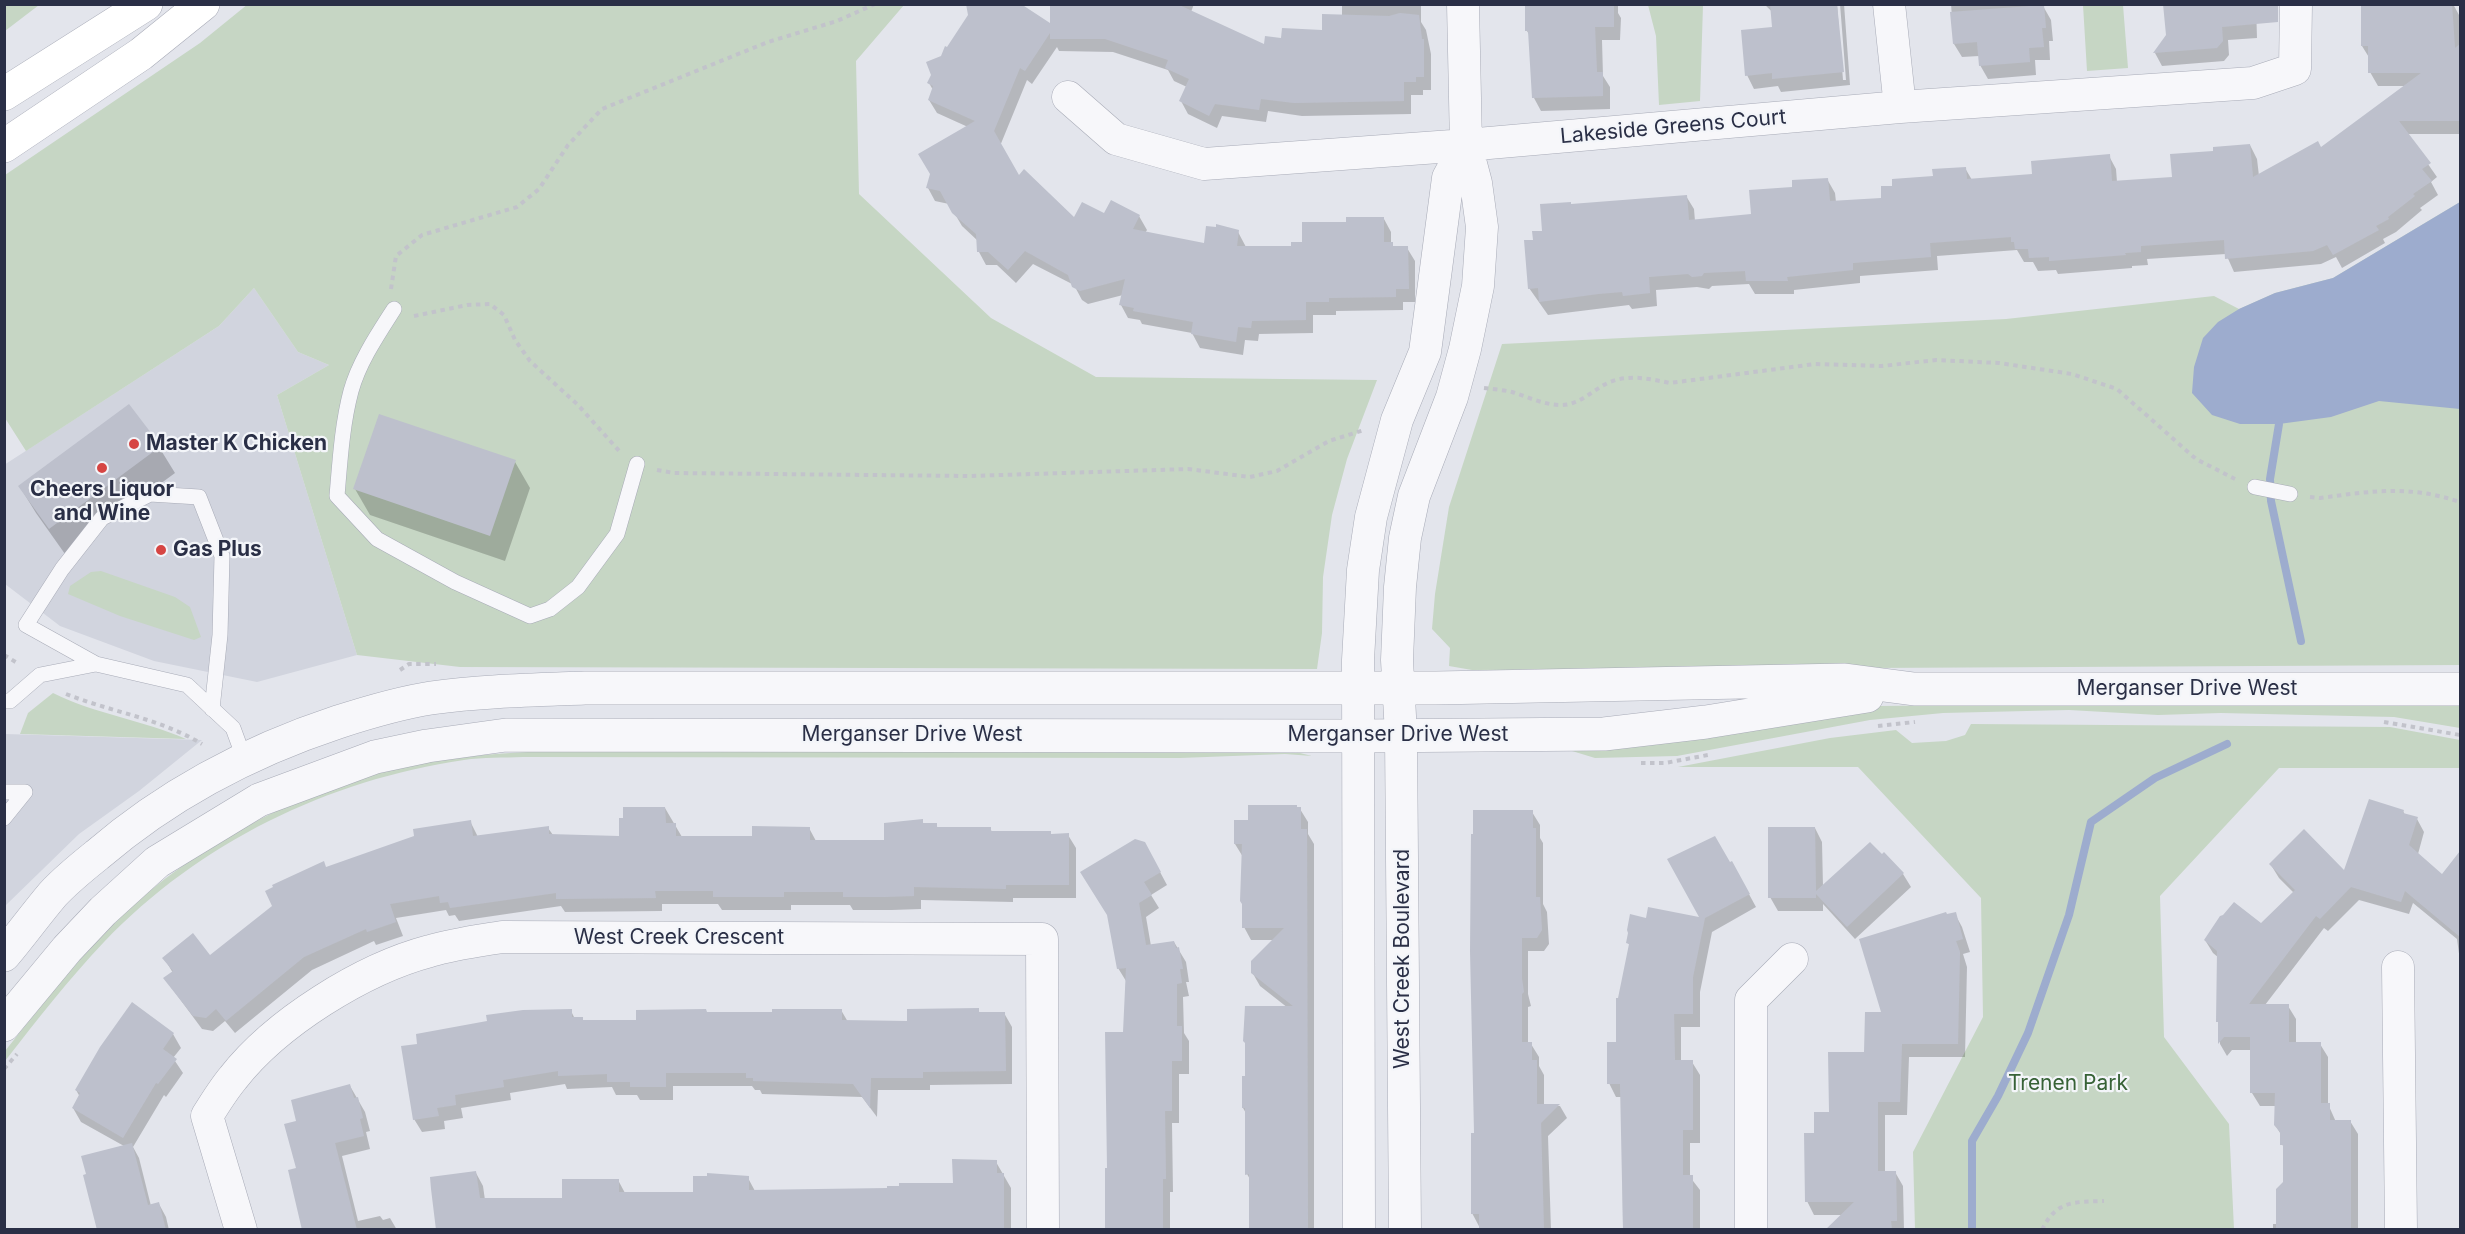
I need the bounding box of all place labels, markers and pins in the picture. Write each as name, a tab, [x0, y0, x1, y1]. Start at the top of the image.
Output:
place label: Master K Chicken	[146, 431, 327, 457]
marker: Master K Chicken	[127, 437, 141, 451]
marker: Cheers Liquor and Wine	[95, 461, 109, 475]
place label: Cheers Liquor and Wine	[30, 477, 174, 527]
place label: Gas Plus	[173, 537, 262, 563]
marker: Gas Plus	[154, 543, 168, 557]

